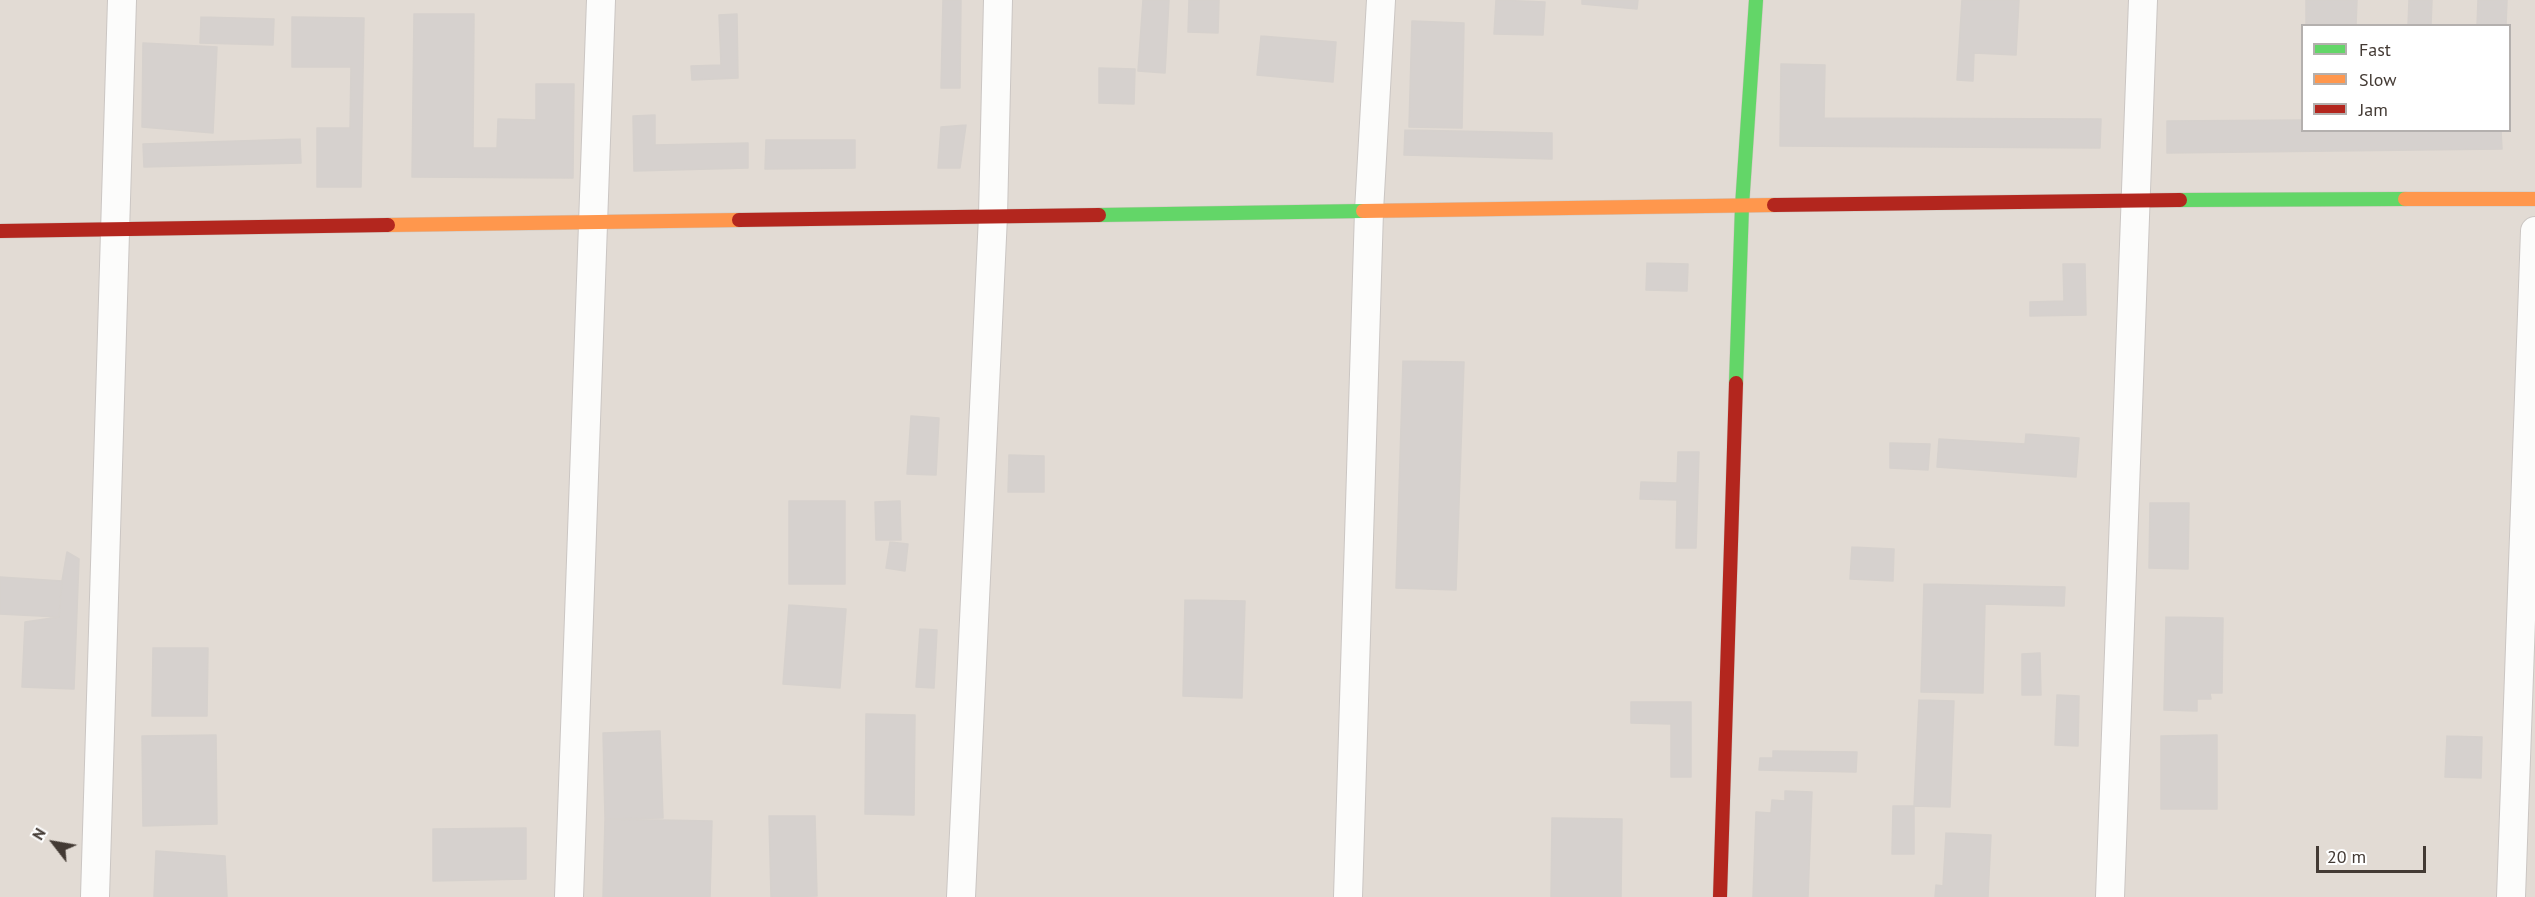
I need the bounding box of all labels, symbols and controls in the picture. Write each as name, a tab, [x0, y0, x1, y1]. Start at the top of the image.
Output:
legend	[2301, 24, 2511, 132]
text: Fast	[2359, 38, 2391, 61]
text: Slow	[2359, 68, 2397, 91]
text: Jam	[2359, 98, 2388, 121]
north arrow	[24, 813, 84, 873]
text: N	[27, 824, 50, 843]
scale bar	[2319, 834, 2428, 872]
text: 20 m	[2327, 845, 2366, 868]

